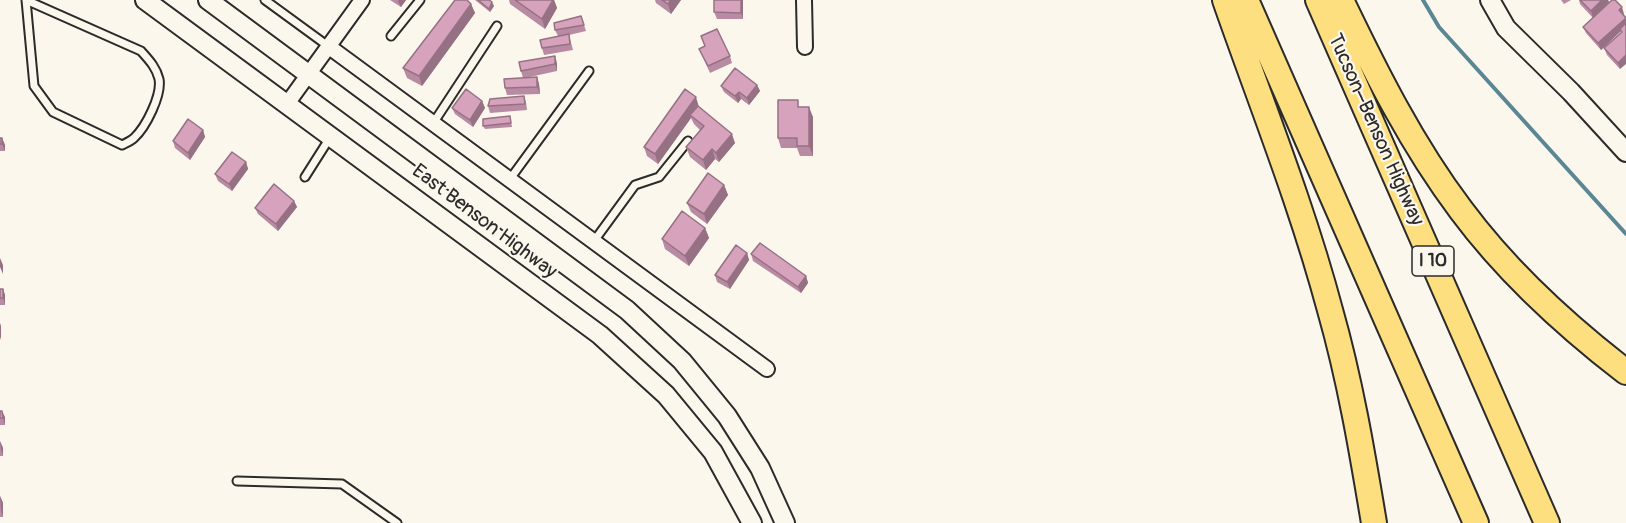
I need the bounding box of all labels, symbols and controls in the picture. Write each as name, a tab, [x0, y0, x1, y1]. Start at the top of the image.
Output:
street label: Tucson–Benson Highway	[1322, 30, 1428, 230]
street label: East Benson Highway	[407, 160, 561, 284]
road number: I 10	[1412, 246, 1454, 276]

